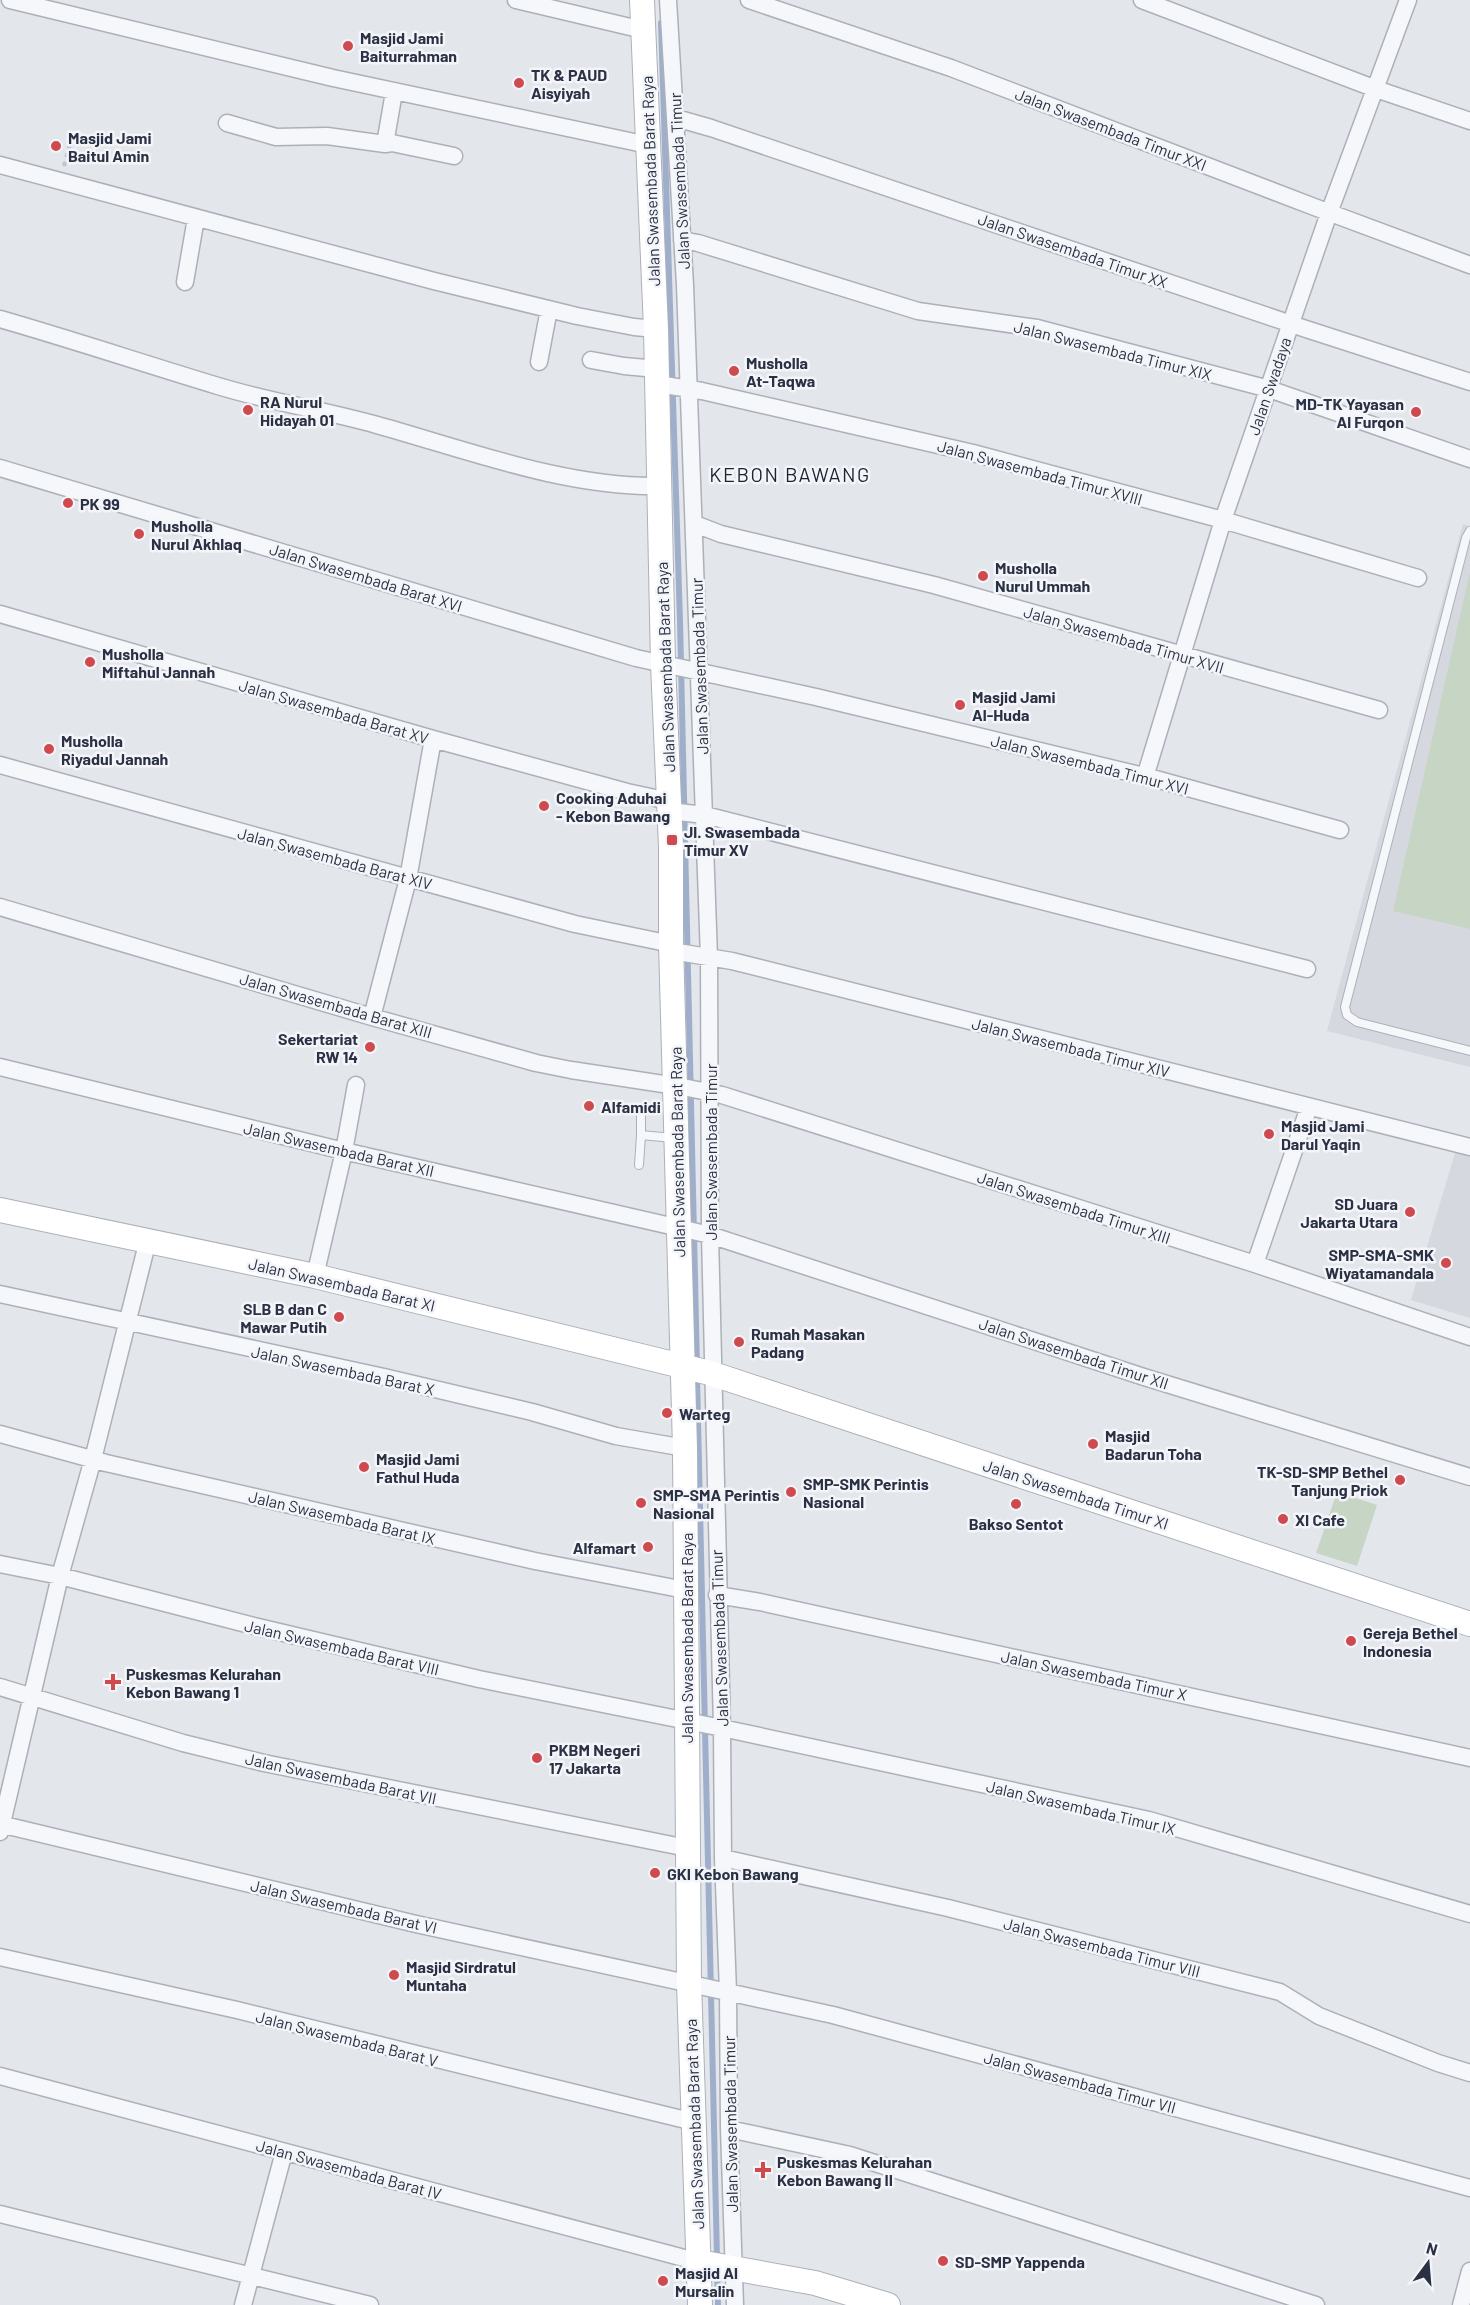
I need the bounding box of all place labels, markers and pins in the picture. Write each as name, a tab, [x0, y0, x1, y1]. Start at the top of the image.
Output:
place label: Masjid Jami Baiturrahman	[360, 28, 457, 65]
marker: Masjid Jami Baiturrahman	[341, 39, 355, 53]
place label: TK & PAUD Aisyiyah	[531, 65, 607, 102]
marker: TK & PAUD Aisyiyah	[512, 76, 526, 90]
place label: Masjid Jami Baitul Amin	[68, 128, 152, 165]
marker: Masjid Jami Baitul Amin	[49, 139, 63, 153]
place label: Musholla At-Taqwa	[746, 353, 815, 390]
marker: Musholla At-Taqwa	[727, 364, 741, 378]
place label: RA Nurul Hidayah 01	[260, 392, 334, 429]
place label: MD-TK Yayasan Al Furqon	[1296, 394, 1404, 431]
marker: RA Nurul Hidayah 01	[241, 403, 255, 417]
marker: MD-TK Yayasan Al Furqon	[1409, 405, 1423, 419]
place label: PK 99	[80, 494, 120, 513]
marker: PK 99	[61, 496, 75, 510]
place label: Musholla Nurul Akhlaq	[151, 516, 242, 553]
marker: Musholla Nurul Akhlaq	[132, 527, 146, 541]
place label: Musholla Nurul Ummah	[995, 558, 1090, 595]
marker: Musholla Nurul Ummah	[976, 569, 990, 583]
place label: Musholla Miftahul Jannah	[102, 644, 215, 681]
marker: Musholla Miftahul Jannah	[83, 655, 97, 669]
place label: Masjid Jami Al-Huda	[972, 687, 1056, 724]
marker: Masjid Jami Al-Huda	[953, 698, 967, 712]
place label: Musholla Riyadul Jannah	[61, 731, 168, 768]
marker: Musholla Riyadul Jannah	[42, 742, 56, 756]
place label: Cooking Aduhai - Kebon Bawang	[556, 788, 670, 825]
marker: Cooking Aduhai - Kebon Bawang	[537, 799, 551, 813]
place label: Jl. Swasembada Timur XV	[684, 822, 800, 859]
marker: Jl. Swasembada Timur XV	[665, 833, 679, 847]
place label: Sekertariat RW 14	[278, 1029, 358, 1066]
marker: Sekertariat RW 14	[363, 1040, 377, 1054]
place label: Alfamidi	[601, 1097, 661, 1116]
marker: Alfamidi	[582, 1099, 596, 1113]
place label: Masjid Jami Darul Yaqin	[1281, 1116, 1365, 1153]
marker: Masjid Jami Darul Yaqin	[1262, 1127, 1276, 1141]
place label: SD Juara Jakarta Utara	[1301, 1194, 1398, 1231]
marker: SD Juara Jakarta Utara	[1403, 1205, 1417, 1219]
place label: SMP-SMA-SMK Wiyatamandala	[1325, 1245, 1434, 1282]
marker: SMP-SMA-SMK Wiyatamandala	[1439, 1256, 1453, 1270]
place label: SLB B dan C Mawar Putih	[240, 1299, 327, 1336]
marker: SLB B dan C Mawar Putih	[332, 1310, 346, 1324]
place label: Rumah Masakan Padang	[751, 1324, 865, 1361]
marker: Rumah Masakan Padang	[732, 1335, 746, 1349]
place label: Warteg	[679, 1404, 730, 1423]
marker: Warteg	[660, 1406, 674, 1420]
place label: Masjid Badarun Toha	[1105, 1426, 1202, 1463]
marker: Masjid Badarun Toha	[1086, 1437, 1100, 1451]
place label: Masjid Jami Fathul Huda	[376, 1449, 460, 1486]
marker: Masjid Jami Fathul Huda	[357, 1460, 371, 1474]
place label: TK-SD-SMP Bethel Tanjung Priok	[1257, 1462, 1388, 1499]
marker: TK-SD-SMP Bethel Tanjung Priok	[1393, 1473, 1407, 1487]
place label: SMP-SMK Perintis Nasional	[803, 1474, 929, 1511]
place label: SMP-SMA Perintis Nasional	[653, 1485, 779, 1522]
marker: SMP-SMK Perintis Nasional	[784, 1485, 798, 1499]
marker: SMP-SMA Perintis Nasional	[634, 1496, 648, 1510]
marker: Bakso Sentot	[1009, 1497, 1023, 1511]
place label: XI Cafe	[1295, 1510, 1345, 1529]
marker: XI Cafe	[1276, 1512, 1290, 1526]
place label: Bakso Sentot	[969, 1514, 1063, 1533]
place label: Alfamart	[573, 1538, 636, 1557]
marker: Alfamart	[641, 1540, 655, 1554]
place label: Gereja Bethel Indonesia	[1363, 1623, 1458, 1660]
marker: Gereja Bethel Indonesia	[1344, 1634, 1358, 1648]
place label: Puskesmas Kelurahan Kebon Bawang 1	[126, 1664, 281, 1701]
marker: Puskesmas Kelurahan Kebon Bawang 1	[104, 1673, 122, 1691]
place label: PKBM Negeri 17 Jakarta	[549, 1740, 640, 1777]
marker: PKBM Negeri 17 Jakarta	[530, 1751, 544, 1765]
place label: GKI Kebon Bawang	[667, 1864, 799, 1883]
marker: GKI Kebon Bawang	[648, 1866, 662, 1880]
place label: Masjid Sirdratul Muntaha	[406, 1957, 516, 1994]
marker: Masjid Sirdratul Muntaha	[387, 1968, 401, 1982]
place label: Puskesmas Kelurahan Kebon Bawang II	[777, 2152, 932, 2189]
marker: Puskesmas Kelurahan Kebon Bawang II	[754, 2161, 772, 2179]
place label: SD-SMP Yappenda	[955, 2252, 1085, 2271]
marker: SD-SMP Yappenda	[936, 2254, 950, 2268]
place label: Masjid Al Mursalin	[675, 2263, 738, 2300]
marker: Masjid Al Mursalin	[656, 2274, 670, 2288]

